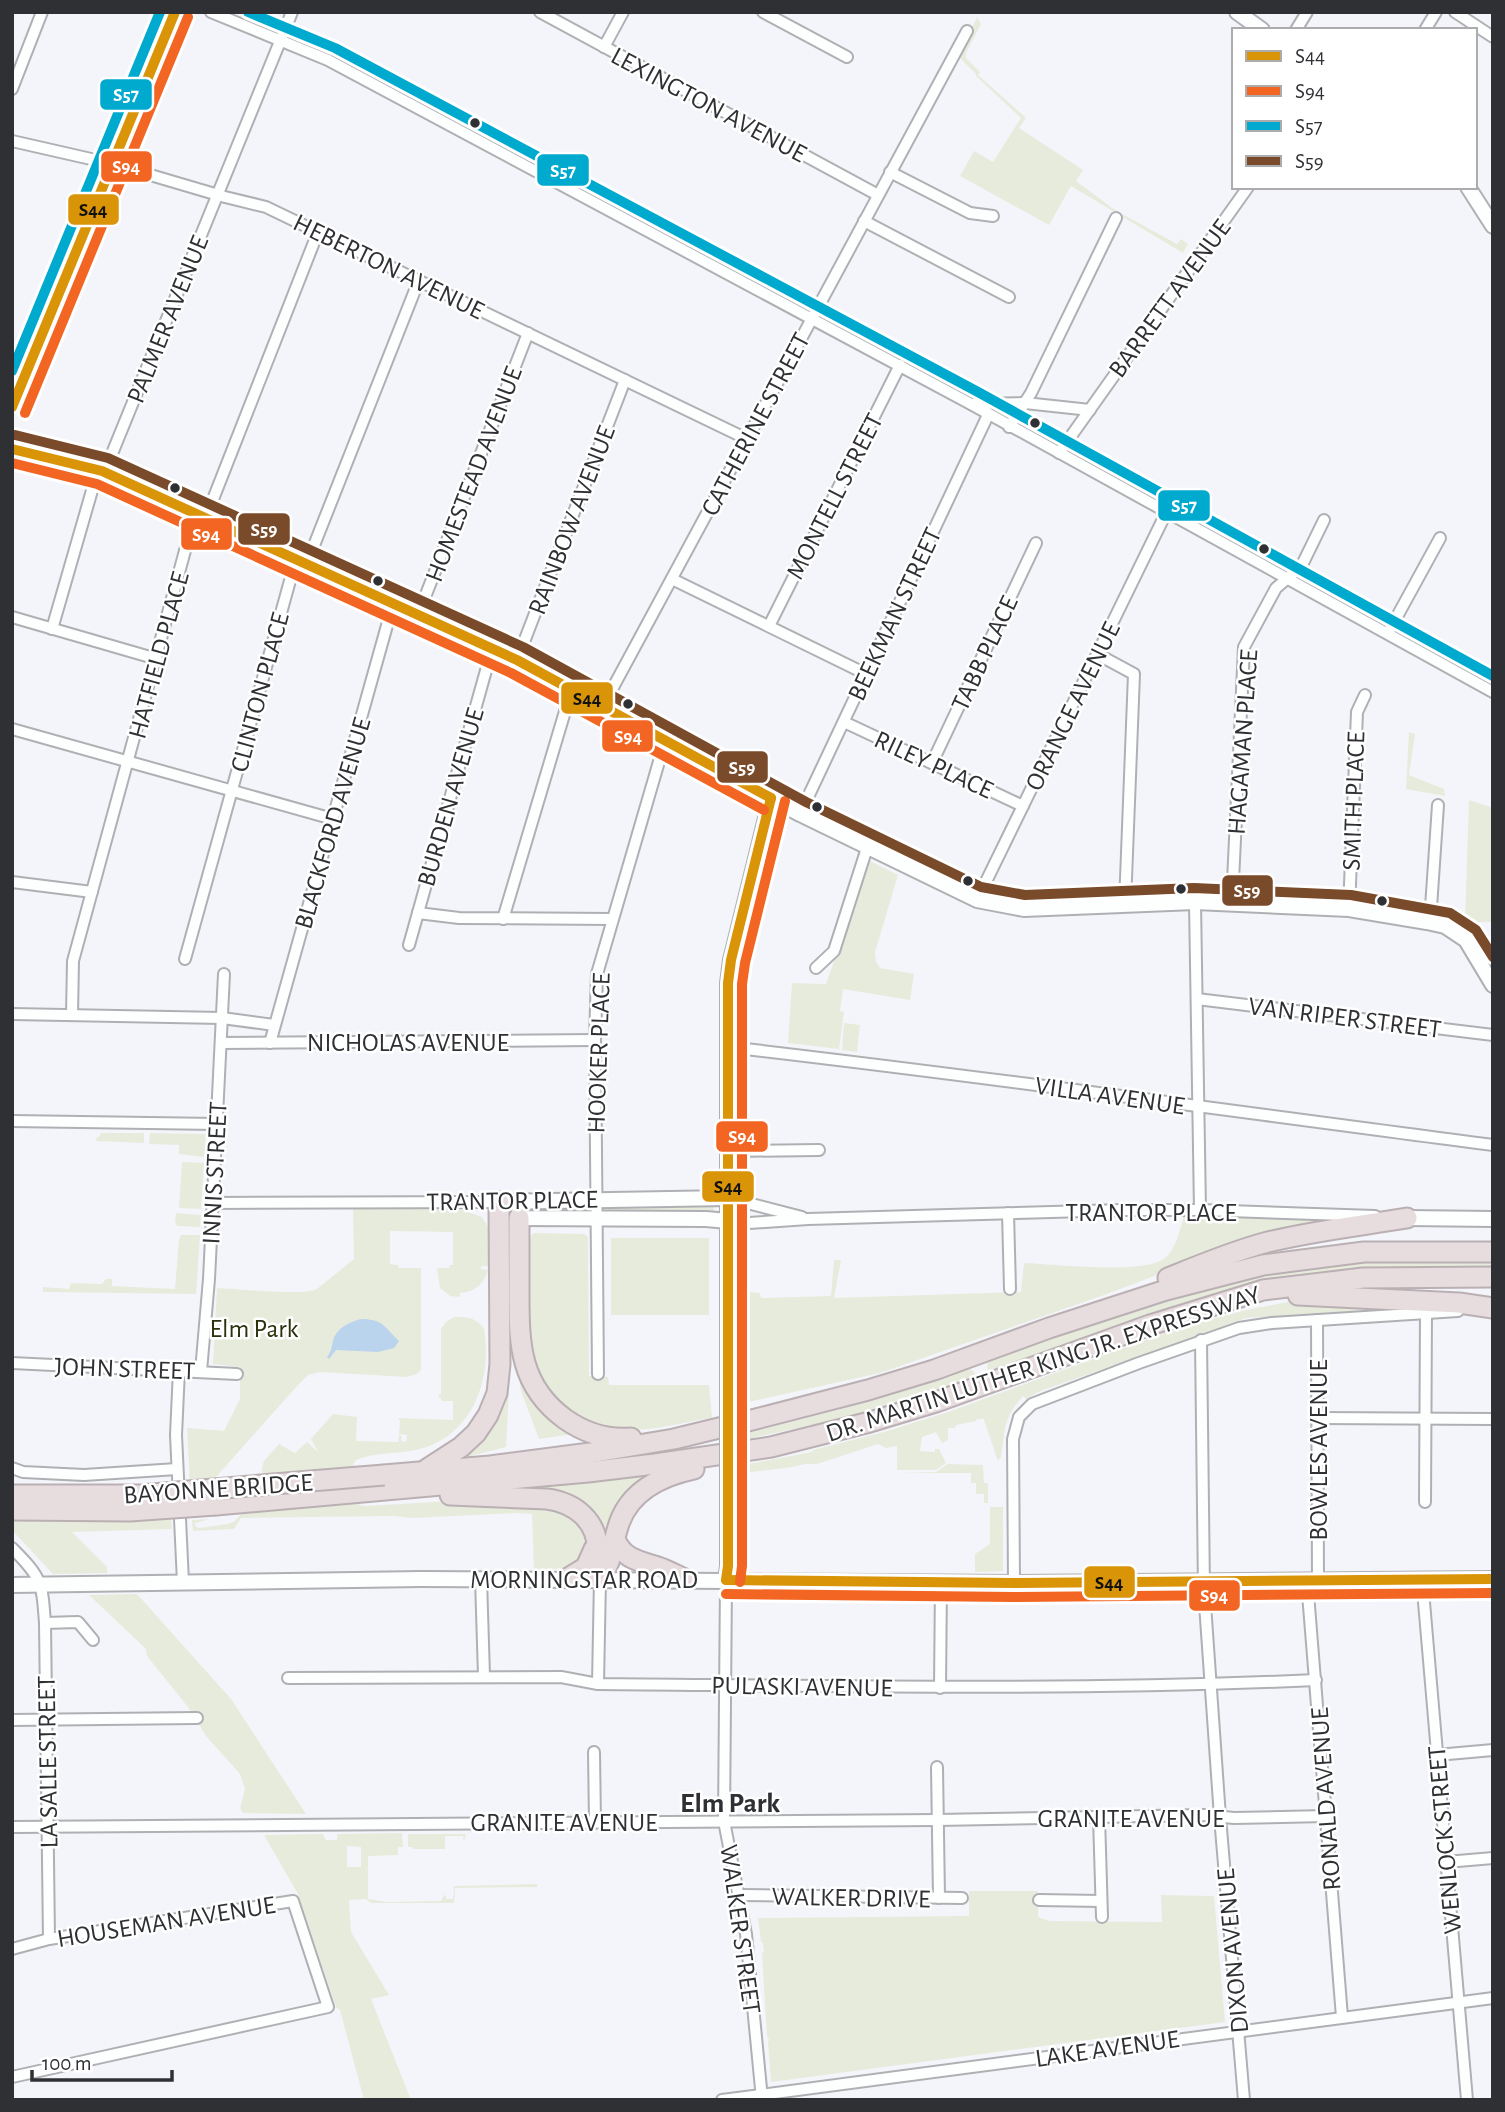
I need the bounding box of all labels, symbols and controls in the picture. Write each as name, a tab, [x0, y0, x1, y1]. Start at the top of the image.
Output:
legend	[1232, 28, 1477, 189]
street label: LEXINGTON AVENUE	[607, 42, 811, 167]
text: S44	[1295, 46, 1325, 67]
line badge: S57	[99, 78, 153, 111]
text: S94	[1295, 81, 1325, 102]
text: S57	[113, 86, 139, 105]
unlabelled marker	[468, 116, 482, 130]
text: S57	[1295, 116, 1323, 137]
line badge: S94	[100, 150, 153, 183]
text: S59	[1295, 151, 1324, 172]
line badge: S57	[536, 153, 590, 187]
text: S94	[112, 158, 141, 177]
text: S57	[550, 162, 576, 181]
line badge: S44	[67, 193, 120, 226]
text: S44	[79, 201, 108, 220]
street label: HEBERTON AVENUE	[289, 209, 488, 324]
street label: BARRETT AVENUE	[1104, 215, 1236, 382]
street label: PALMER AVENUE	[123, 232, 213, 407]
street label: CATHERINE STREET	[697, 329, 815, 520]
street label: HOMESTEAD AVENUE	[421, 363, 527, 586]
street label: MONTELL STREET	[782, 409, 888, 584]
unlabelled marker	[1028, 416, 1042, 430]
street label: RAINBOW AVENUE	[524, 422, 620, 618]
unlabelled marker	[168, 481, 182, 495]
line badge: S57	[1157, 489, 1211, 522]
text: S57	[1171, 497, 1197, 516]
line badge: S59	[237, 512, 291, 546]
line badge: S94	[180, 517, 233, 551]
text: S59	[251, 521, 277, 540]
street label: BEEKMAN STREET	[843, 524, 946, 705]
text: S94	[192, 526, 221, 545]
unlabelled marker	[1257, 542, 1271, 556]
street label: HATFIELD PLACE	[124, 569, 194, 742]
unlabelled marker	[371, 574, 385, 588]
street label: TABB PLACE	[947, 592, 1023, 715]
street label: CLINTON PLACE	[226, 610, 294, 775]
street label: ORANGE AVENUE	[1021, 618, 1125, 795]
street label: HAGAMAN PLACE	[1224, 649, 1262, 836]
line badge: S44	[560, 681, 614, 715]
text: S44	[573, 690, 602, 709]
unlabelled marker	[621, 697, 635, 711]
street label: BURDEN AVENUE	[413, 705, 489, 889]
street label: BLACKFORD AVENUE	[290, 715, 376, 932]
line badge: S94	[601, 719, 654, 753]
street label: RILEY PLACE	[870, 726, 997, 804]
text: S94	[614, 728, 643, 747]
street label: SMITH PLACE	[1339, 731, 1369, 871]
line badge: S59	[716, 750, 769, 784]
text: S59	[729, 759, 755, 778]
unlabelled marker	[810, 800, 824, 814]
unlabelled marker	[961, 874, 975, 888]
line badge: S59	[1221, 874, 1274, 907]
unlabelled marker	[1174, 882, 1188, 896]
text: S59	[1234, 882, 1260, 901]
unlabelled marker	[1375, 894, 1389, 908]
street label: HOOKER PLACE	[583, 972, 615, 1134]
street label: VAN RIPER STREET	[1247, 993, 1443, 1043]
street label: NICHOLAS AVENUE	[307, 1030, 509, 1056]
street label: VILLA AVENUE	[1033, 1073, 1186, 1119]
street label: INNIS STREET	[198, 1101, 232, 1245]
line badge: S94	[715, 1120, 769, 1153]
text: S94	[728, 1128, 757, 1147]
line badge: S44	[701, 1170, 755, 1203]
text: S44	[714, 1178, 743, 1197]
street label: TRANTOR PLACE	[426, 1187, 598, 1215]
street label: TRANTOR PLACE	[1065, 1200, 1237, 1226]
street label: DR. MARTIN LUTHER KING JR. EXPRESSWAY	[823, 1281, 1264, 1447]
park label: Elm Park	[210, 1316, 299, 1342]
street label: JOHN STREET	[54, 1354, 196, 1384]
street label: BOWLES AVENUE	[1306, 1359, 1332, 1541]
street label: BAYONNE BRIDGE	[123, 1469, 314, 1509]
line badge: S44	[1083, 1565, 1136, 1599]
street label: MORNINGSTAR ROAD	[470, 1567, 698, 1593]
text: S44	[1095, 1574, 1124, 1593]
line badge: S94	[1188, 1579, 1241, 1612]
text: S94	[1200, 1587, 1229, 1606]
street label: PULASKI AVENUE	[711, 1672, 893, 1702]
street label: LA SALLE STREET	[33, 1675, 63, 1849]
street label: RONALD AVENUE	[1307, 1706, 1345, 1891]
street label: WENLOCK STREET	[1424, 1744, 1466, 1935]
district label: Elm Park	[680, 1790, 780, 1818]
street label: GRANITE AVENUE	[1037, 1806, 1225, 1832]
street label: GRANITE AVENUE	[470, 1810, 658, 1836]
street label: WALKER STREET	[715, 1843, 765, 2016]
street label: DIXON AVENUE	[1213, 1867, 1253, 2034]
street label: WALKER DRIVE	[771, 1884, 931, 1912]
street label: HOUSEMAN AVENUE	[55, 1892, 277, 1952]
street label: LAKE AVENUE	[1033, 2026, 1181, 2072]
scale bar	[32, 2038, 172, 2082]
text: 100 m	[42, 2053, 92, 2074]

